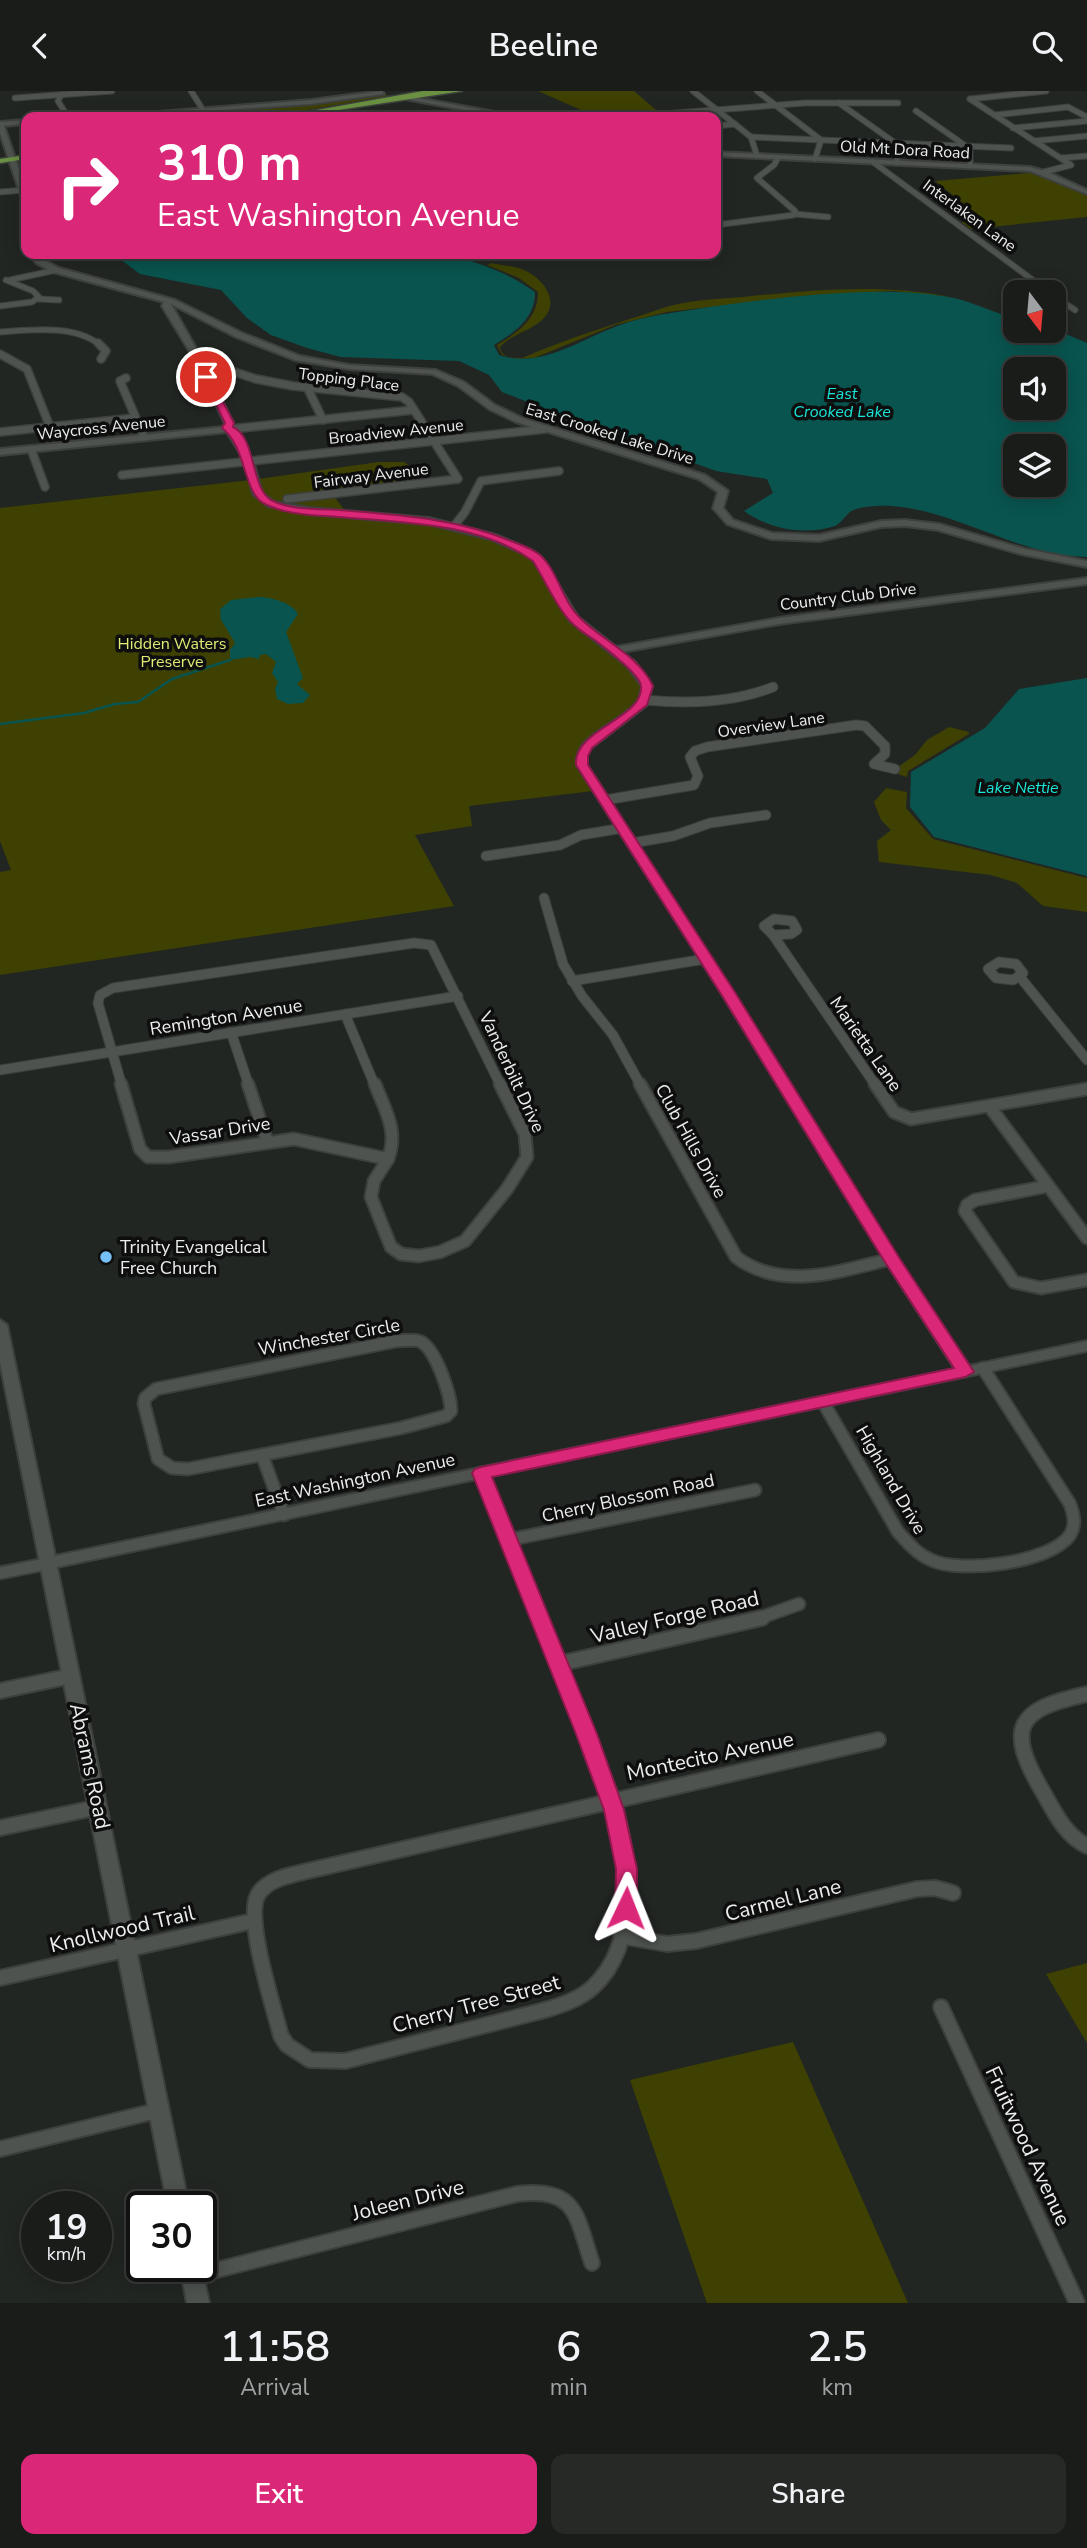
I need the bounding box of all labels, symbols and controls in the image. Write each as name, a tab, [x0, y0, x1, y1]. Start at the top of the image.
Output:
text: Beeline	[489, 24, 598, 67]
icon: back	[21, 27, 59, 65]
icon: search	[1028, 27, 1066, 65]
text: 310 m	[157, 130, 301, 197]
street label: Old Mt Dora Road	[839, 136, 970, 164]
icon: right	[42, 140, 133, 231]
street label: Interlaken Lane	[918, 174, 1021, 257]
text: East Washington Avenue	[157, 194, 519, 237]
north arrow	[1003, 280, 1066, 343]
map controls	[1003, 280, 1066, 497]
pin	[176, 347, 236, 407]
button: sound	[1003, 357, 1066, 420]
icon: arrive	[187, 358, 225, 396]
street label: Topping Place	[297, 363, 401, 397]
water label: East Crooked Lake	[793, 383, 891, 423]
street label: East Crooked Lake Drive	[523, 398, 696, 470]
street label: Waycross Avenue	[36, 410, 166, 446]
street label: Broadview Avenue	[328, 414, 465, 450]
button: layers	[1003, 434, 1066, 497]
street label: Fairway Avenue	[313, 458, 430, 494]
street label: Country Club Drive	[779, 578, 918, 616]
park label: Hidden Waters Preserve	[118, 633, 226, 673]
street label: Overview Lane	[716, 707, 826, 743]
water label: Lake Nettie	[977, 777, 1059, 799]
street label: Marietta Lane	[824, 992, 908, 1096]
street label: Remington Avenue	[148, 993, 304, 1041]
street label: Vanderbilt Drive	[473, 1007, 551, 1136]
street label: Club Hills Drive	[650, 1080, 732, 1202]
street label: Vassar Drive	[167, 1111, 272, 1151]
place label: Trinity Evangelical Free Church	[120, 1235, 267, 1280]
marker: Trinity Evangelical Free Church	[98, 1249, 114, 1265]
street label: Winchester Circle	[256, 1313, 402, 1361]
street label: Highland Drive	[850, 1421, 932, 1539]
street label: East Washington Avenue	[253, 1447, 457, 1513]
street label: Cherry Blossom Road	[539, 1468, 717, 1528]
street label: Valley Forge Road	[587, 1584, 762, 1650]
street label: Abrams Road	[63, 1700, 117, 1832]
street label: Montecito Avenue	[624, 1725, 796, 1787]
position arrow	[589, 1871, 663, 1945]
street label: Carmel Lane	[722, 1872, 844, 1928]
street label: Knollwood Trail	[47, 1899, 198, 1959]
street label: Cherry Tree Street	[389, 1968, 564, 2040]
street label: Fruitwood Avenue	[979, 2062, 1077, 2230]
street label: Joleen Drive	[348, 2173, 467, 2228]
speed limit sign: 30	[126, 2191, 217, 2282]
text: 19	[45, 2204, 88, 2251]
text: km/h	[47, 2242, 86, 2266]
text: 11:58	[219, 2319, 330, 2376]
text: 6	[556, 2319, 581, 2376]
text: 2.5	[807, 2319, 868, 2376]
text: Arrival	[240, 2372, 309, 2403]
text: min	[550, 2372, 588, 2403]
text: km	[822, 2372, 853, 2403]
button: Exit	[21, 2454, 537, 2534]
button: Share	[551, 2454, 1066, 2534]

